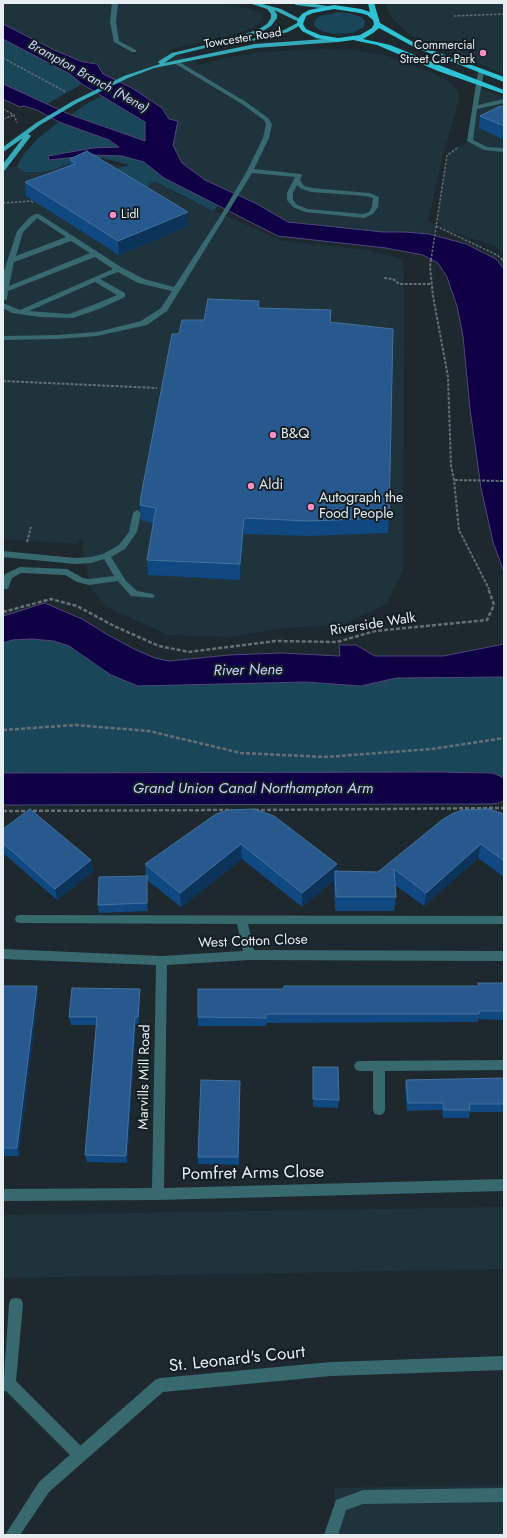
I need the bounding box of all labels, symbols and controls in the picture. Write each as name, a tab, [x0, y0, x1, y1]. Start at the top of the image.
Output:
street label: Towcester Road	[203, 26, 283, 52]
water label: Brampton Branch (Nene)	[25, 37, 151, 117]
place label: Commercial Street Car Park	[400, 39, 475, 67]
marker: Commercial Street Car Park	[478, 48, 488, 58]
place label: Lidl	[121, 208, 139, 222]
marker: Lidl	[108, 210, 118, 220]
place label: B&Q	[281, 427, 309, 443]
marker: B&Q	[268, 430, 278, 440]
place label: Aldi	[259, 478, 283, 494]
marker: Aldi	[246, 481, 256, 491]
place label: Autograph the Food People	[319, 491, 403, 524]
marker: Autograph the Food People	[306, 502, 316, 512]
street label: Riverside Walk	[329, 610, 417, 640]
water label: River Nene	[213, 661, 283, 681]
water label: Grand Union Canal Northampton Arm	[133, 780, 373, 798]
street label: West Cotton Close	[198, 932, 308, 952]
street label: Marvills Mill Road	[136, 1024, 154, 1130]
street label: Pomfret Arms Close	[182, 1163, 324, 1185]
street label: St. Leonard's Court	[168, 1343, 306, 1377]

